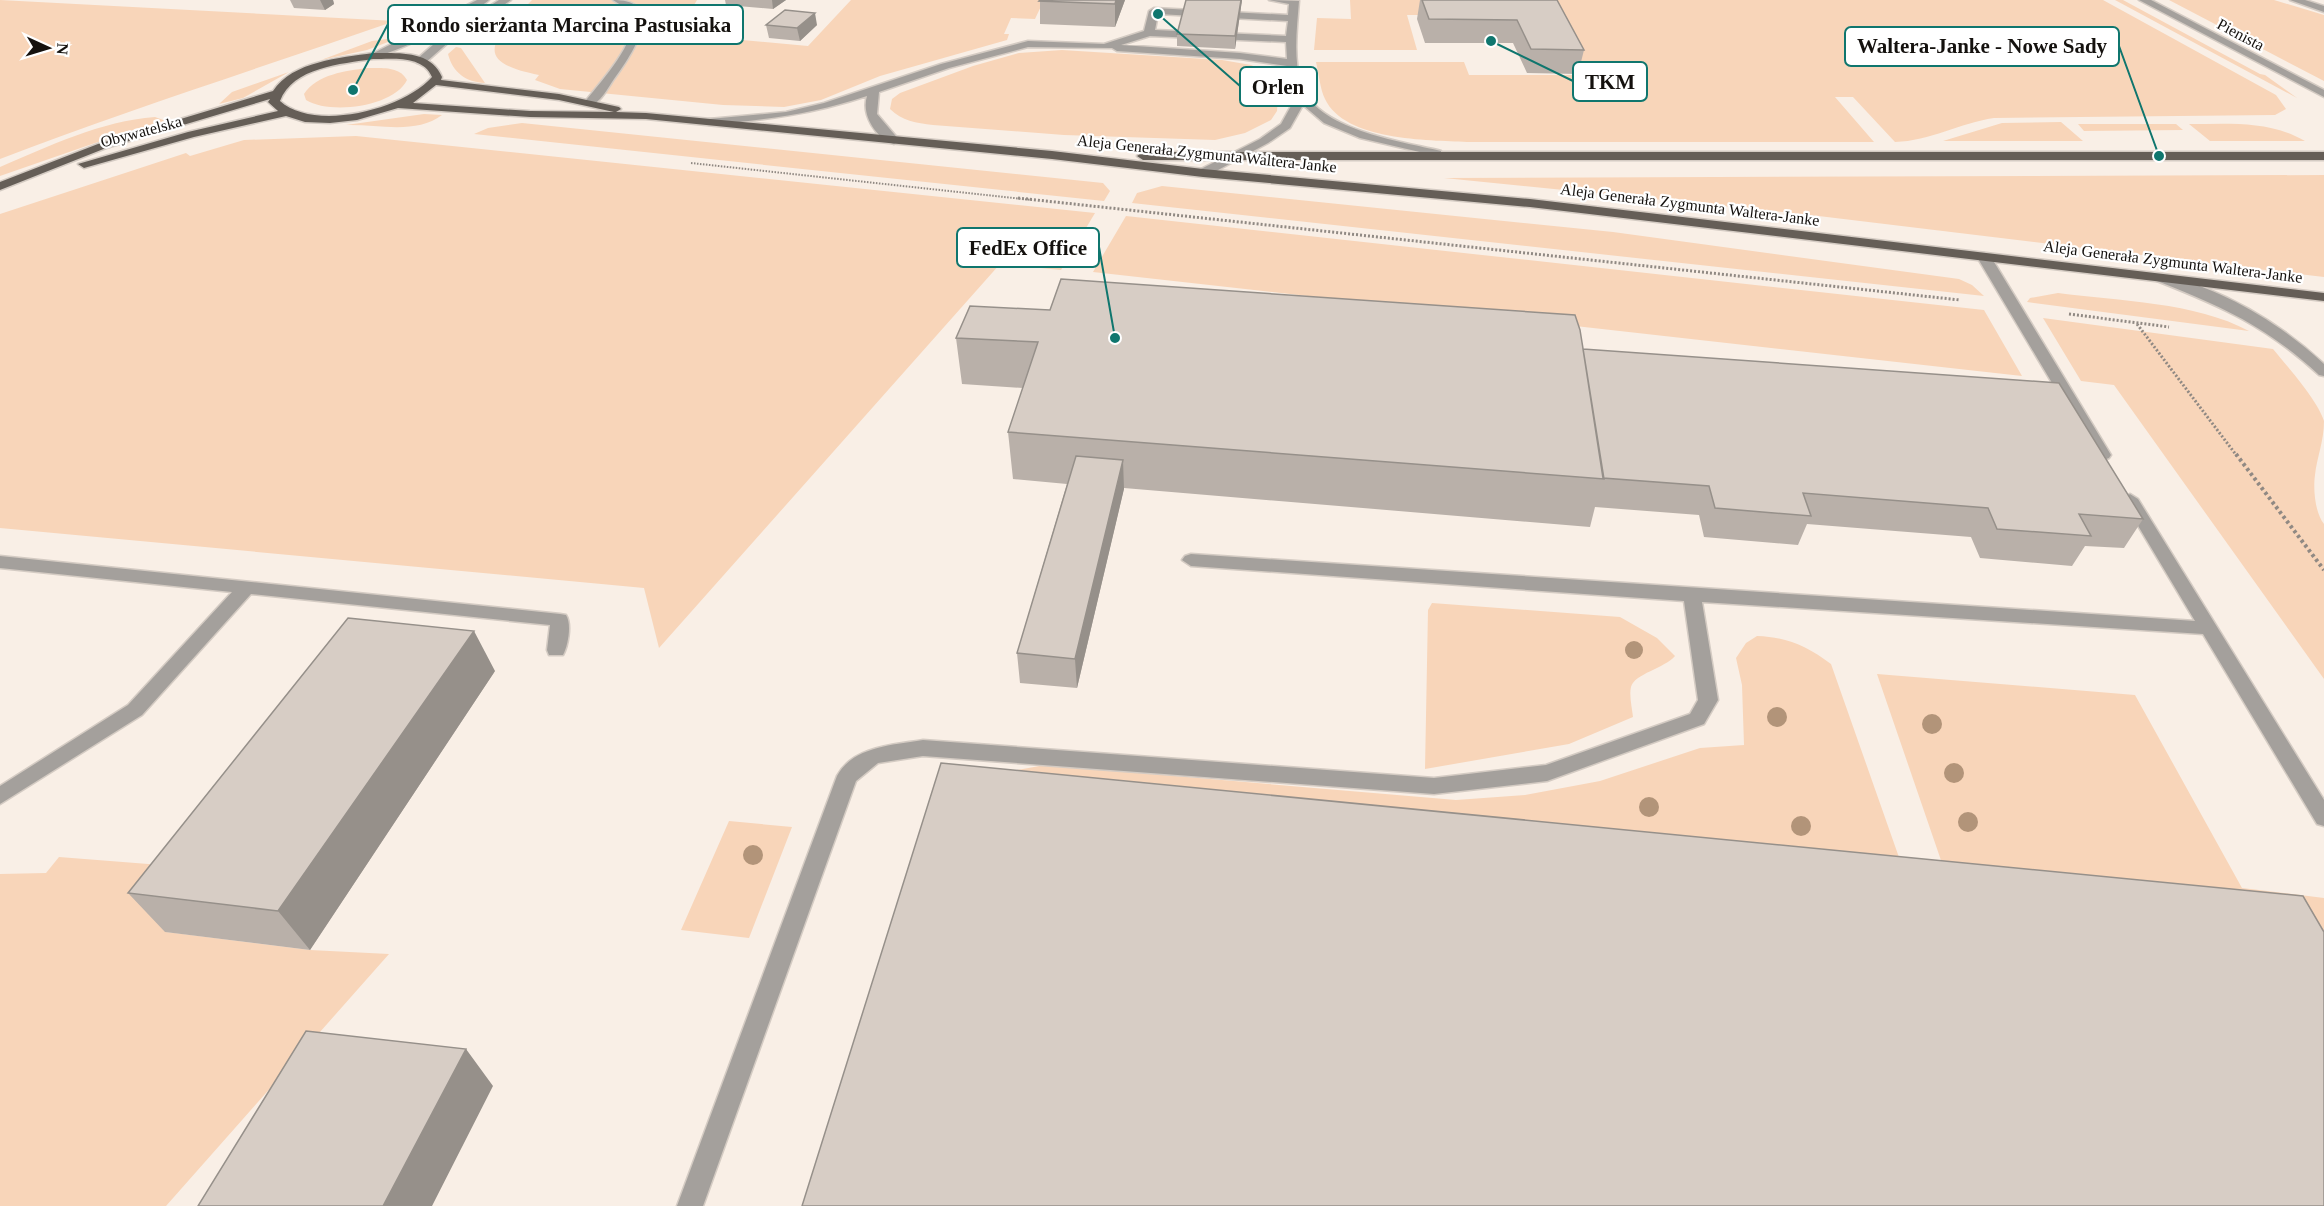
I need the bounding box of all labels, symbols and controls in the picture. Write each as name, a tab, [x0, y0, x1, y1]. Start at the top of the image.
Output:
callout: Rondo sierżanta Marcina Pastusiaka	[388, 5, 743, 44]
text: Rondo sierżanta Marcina Pastusiaka	[401, 13, 732, 37]
street label: Pienista	[2214, 15, 2267, 54]
north arrow	[18, 18, 78, 78]
callout: Waltera-Janke - Nowe Sady	[1845, 27, 2119, 66]
text: Waltera-Janke - Nowe Sady	[1857, 34, 2108, 58]
text: N	[54, 43, 71, 56]
callout: TKM	[1573, 62, 1647, 101]
callout: Orlen	[1240, 67, 1317, 106]
text: TKM	[1585, 70, 1635, 94]
text: Orlen	[1252, 75, 1305, 99]
street label: Obywatelska	[99, 112, 184, 151]
street label: Aleja Generała Zygmunta Waltera-Janke	[1076, 131, 1338, 177]
street label: Aleja Generała Zygmunta Waltera-Janke	[1559, 180, 1820, 230]
callout: FedEx Office	[957, 228, 1099, 267]
text: FedEx Office	[969, 236, 1087, 260]
street label: Aleja Generała Zygmunta Waltera-Janke	[2042, 237, 2303, 287]

